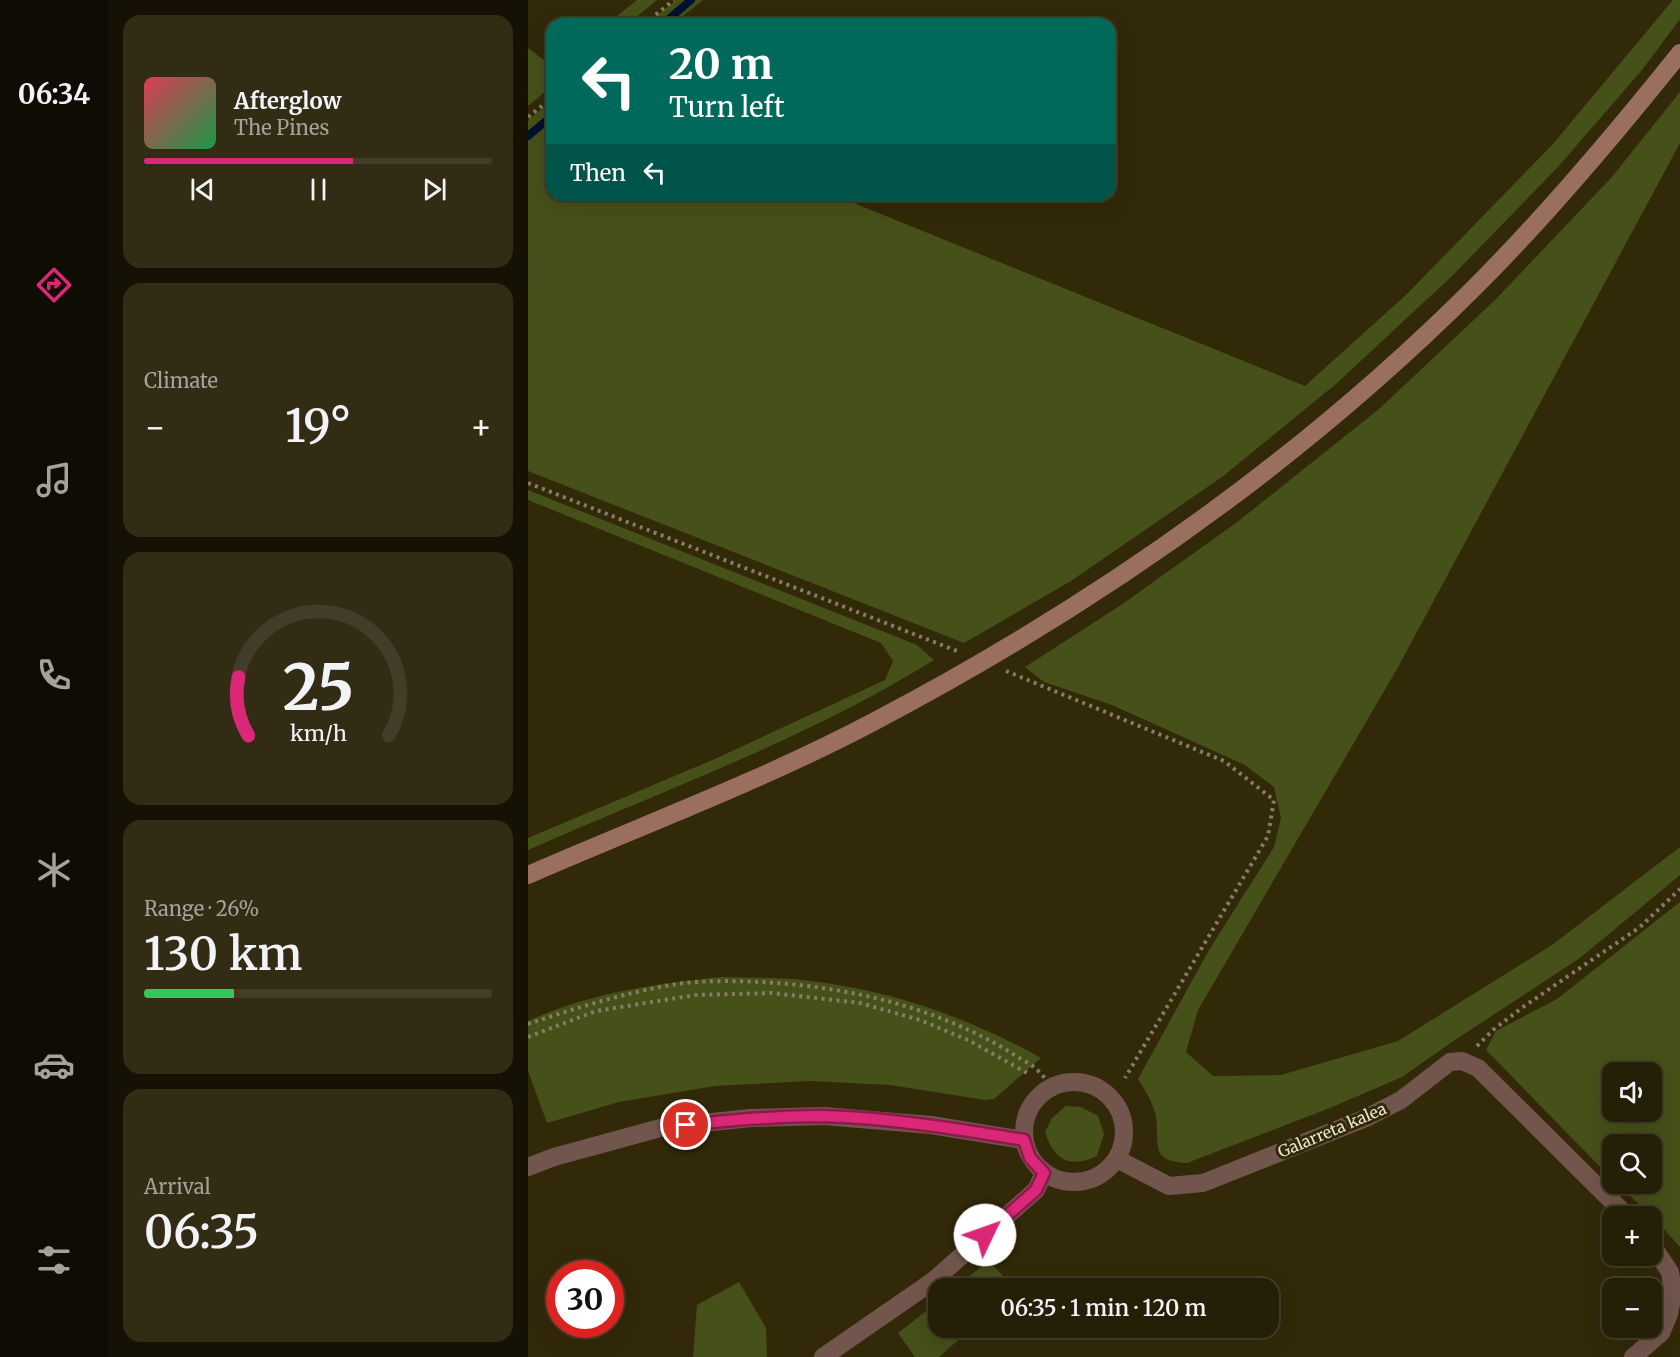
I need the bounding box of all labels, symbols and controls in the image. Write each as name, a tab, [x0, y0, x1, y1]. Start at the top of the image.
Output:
text: 20 m	[669, 38, 773, 90]
icon: left	[570, 42, 648, 120]
text: 06:34	[18, 77, 90, 111]
text: Afterglow	[234, 87, 341, 115]
text: Turn left	[669, 90, 784, 124]
text: The Pines	[234, 115, 329, 140]
icon: left	[638, 156, 671, 189]
text: Then	[570, 159, 626, 187]
icon: previous	[186, 173, 219, 206]
icon: pause	[302, 173, 335, 206]
icon: next	[418, 173, 451, 206]
icon: directions	[33, 264, 75, 306]
text: Climate	[144, 368, 218, 393]
text: 19°	[285, 398, 351, 454]
text: −	[144, 407, 166, 448]
text: +	[470, 407, 492, 448]
icon: music	[33, 459, 75, 501]
text: 25	[282, 649, 354, 727]
icon: phone	[33, 654, 75, 696]
text: km/h	[290, 720, 346, 747]
icon: climate	[33, 849, 75, 891]
text: Range · 26%	[144, 896, 259, 921]
text: 130 km	[144, 926, 302, 982]
icon: car	[33, 1044, 75, 1086]
map controls	[1602, 1062, 1662, 1338]
button: sound	[1602, 1062, 1662, 1122]
street label: Galarreta kalea	[1275, 1098, 1390, 1162]
pin	[660, 1099, 711, 1150]
icon: arrive	[669, 1108, 702, 1141]
button: search	[1602, 1134, 1662, 1194]
text: Arrival	[144, 1174, 211, 1199]
position arrow	[953, 1203, 1017, 1267]
text: 06:35	[144, 1204, 259, 1260]
button: +	[1602, 1206, 1662, 1266]
icon: filters	[33, 1239, 75, 1281]
speed limit sign: 30	[546, 1260, 624, 1338]
button: −	[1602, 1278, 1662, 1338]
text: 06:35 · 1 min · 120 m	[1000, 1294, 1207, 1322]

